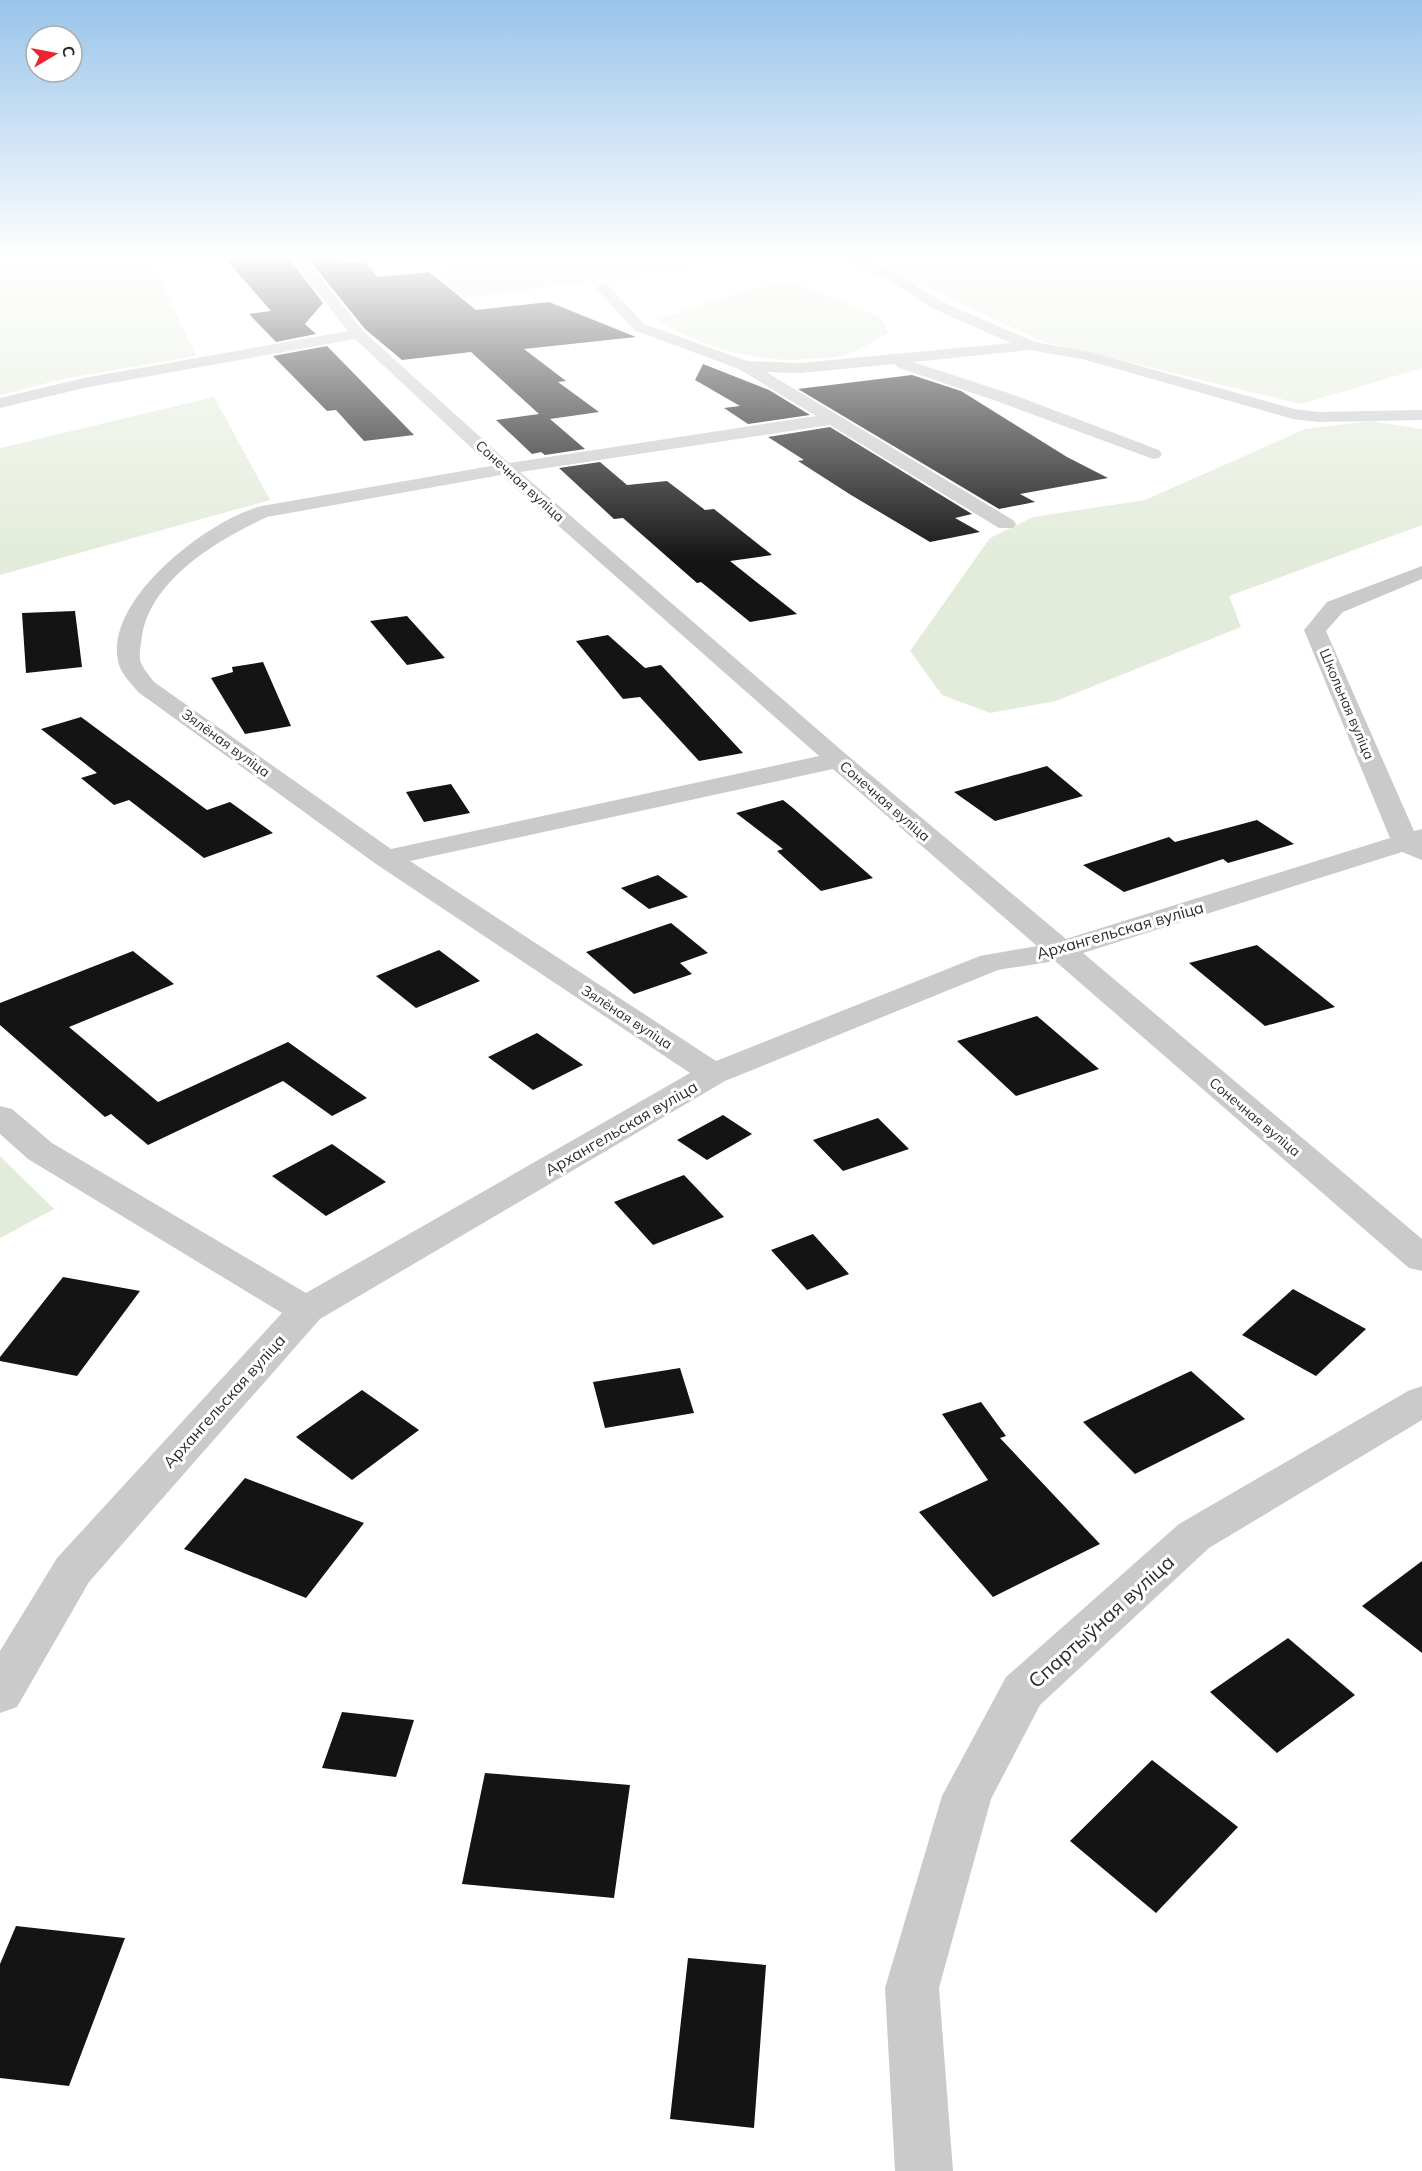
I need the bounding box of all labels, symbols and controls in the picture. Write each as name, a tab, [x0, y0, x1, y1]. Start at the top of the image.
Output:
north arrow	[24, 24, 84, 84]
text: С	[58, 44, 80, 59]
street label: Сонечная вуліца	[472, 436, 568, 526]
street label: Школьная вуліца	[1316, 646, 1378, 762]
street label: Зялёная вуліца	[178, 705, 274, 781]
street label: Сонечная вуліца	[836, 757, 934, 845]
street label: Архангельская вуліца	[1034, 897, 1206, 963]
street label: Зялёная вуліца	[578, 981, 676, 1053]
street label: Сонечная вуліца	[1206, 1074, 1304, 1160]
street label: Архангельская вуліца	[541, 1076, 701, 1180]
street label: Архангельская вуліца	[159, 1330, 289, 1472]
street label: Спартыўная вуліца	[1023, 1549, 1179, 1693]

